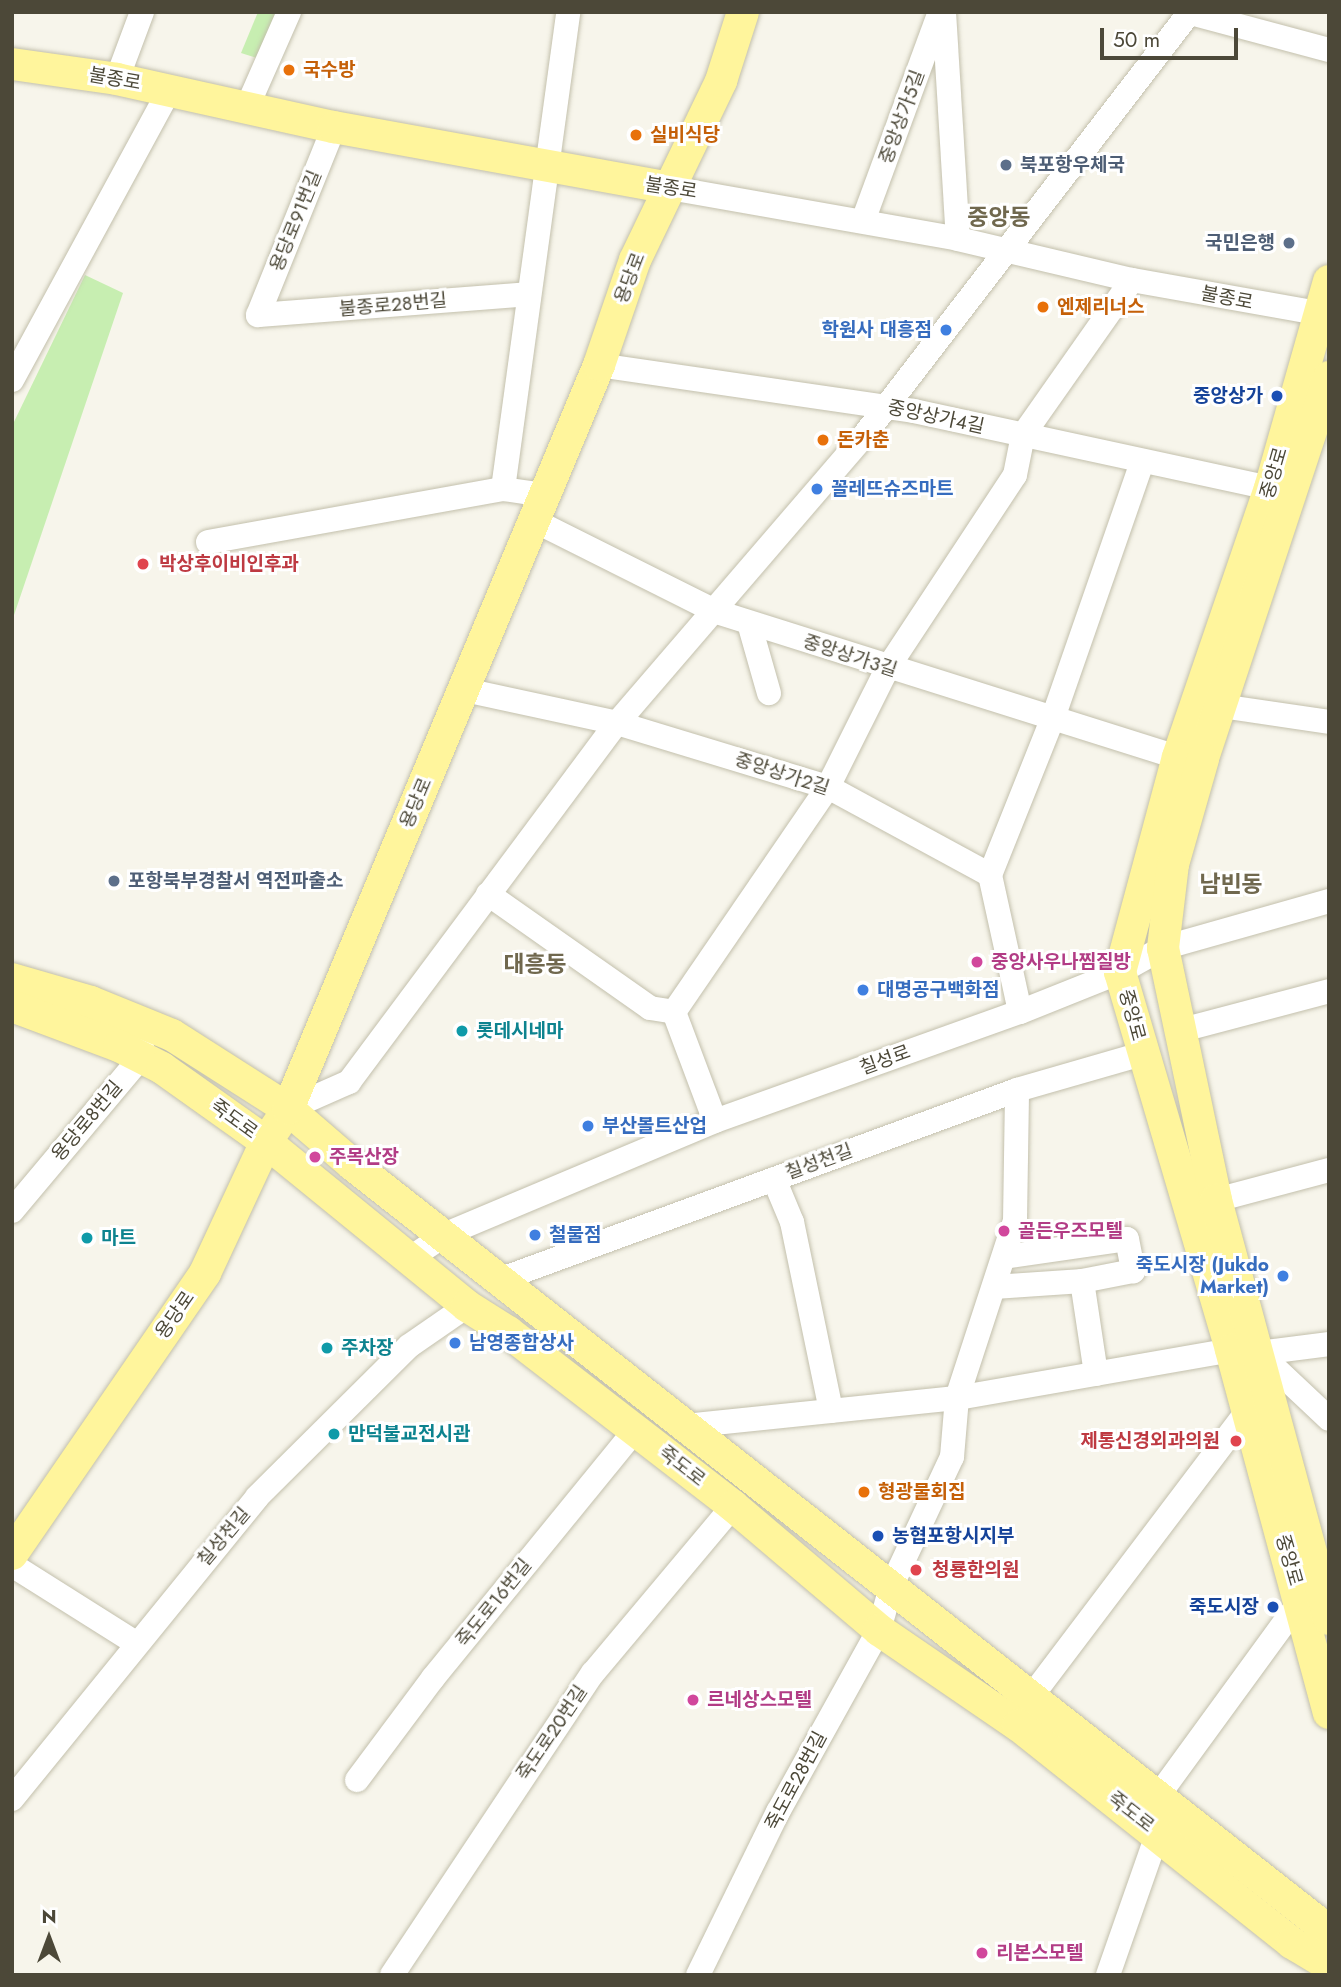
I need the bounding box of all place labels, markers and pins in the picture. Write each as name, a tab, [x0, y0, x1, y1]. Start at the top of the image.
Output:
place label: 국수방	[303, 59, 355, 81]
marker: 국수방	[281, 62, 297, 78]
place label: 실비식당	[650, 124, 720, 146]
marker: 실비식당	[628, 127, 644, 143]
place label: 북포항우체국	[1020, 154, 1125, 176]
marker: 북포항우체국	[998, 157, 1014, 173]
place label: 국민은행	[1205, 232, 1275, 254]
marker: 국민은행	[1281, 235, 1297, 251]
place label: 엔제리너스	[1057, 296, 1144, 318]
marker: 엔제리너스	[1035, 299, 1051, 315]
place label: 학원사 대흥점	[821, 319, 932, 341]
marker: 학원사 대흥점	[938, 322, 954, 338]
place label: 중앙상가	[1193, 385, 1263, 407]
marker: 중앙상가	[1269, 388, 1285, 404]
place label: 돈카춘	[837, 429, 889, 451]
marker: 돈카춘	[815, 432, 831, 448]
place label: 꼴레뜨슈즈마트	[831, 478, 953, 500]
marker: 꼴레뜨슈즈마트	[809, 481, 825, 497]
place label: 박상후이비인후과	[159, 553, 299, 575]
marker: 박상후이비인후과	[133, 554, 153, 574]
place label: 포항북부경찰서 역전파출소	[128, 870, 343, 892]
marker: 포항북부경찰서 역전파출소	[106, 873, 122, 889]
place label: 중앙사우나찜질방	[991, 951, 1131, 973]
marker: 중앙사우나찜질방	[969, 954, 985, 970]
place label: 대명공구백화점	[877, 979, 999, 1001]
marker: 대명공구백화점	[855, 982, 871, 998]
place label: 롯데시네마	[476, 1020, 563, 1042]
marker: 롯데시네마	[454, 1023, 470, 1039]
place label: 부산볼트산업	[602, 1115, 707, 1137]
marker: 부산볼트산업	[580, 1118, 596, 1134]
place label: 주목산장	[329, 1146, 399, 1168]
marker: 주목산장	[307, 1149, 323, 1165]
place label: 골든우즈모텔	[1018, 1220, 1123, 1242]
marker: 골든우즈모텔	[996, 1223, 1012, 1239]
place label: 철물점	[549, 1224, 601, 1246]
place label: 마트	[101, 1227, 136, 1249]
marker: 철물점	[527, 1227, 543, 1243]
marker: 마트	[79, 1230, 95, 1246]
place label: 죽도시장 (Jukdo Market)	[1136, 1254, 1269, 1298]
marker: 죽도시장 (Jukdo Market)	[1275, 1268, 1291, 1284]
place label: 남영종합상사	[469, 1332, 574, 1354]
marker: 남영종합상사	[447, 1335, 463, 1351]
place label: 주차장	[341, 1337, 393, 1359]
marker: 주차장	[319, 1340, 335, 1356]
place label: 만덕불교전시관	[348, 1423, 470, 1445]
marker: 만덕불교전시관	[326, 1426, 342, 1442]
place label: 제통신경외과의원	[1080, 1430, 1220, 1452]
marker: 제통신경외과의원	[1226, 1431, 1246, 1451]
place label: 형광물회집	[878, 1481, 965, 1503]
marker: 형광물회집	[856, 1484, 872, 1500]
place label: 농협포항시지부	[892, 1525, 1014, 1547]
marker: 농협포항시지부	[870, 1528, 886, 1544]
place label: 청룡한의원	[932, 1559, 1019, 1581]
marker: 청룡한의원	[906, 1560, 926, 1580]
place label: 죽도시장	[1189, 1596, 1259, 1618]
marker: 죽도시장	[1265, 1599, 1281, 1615]
place label: 르네상스모텔	[707, 1689, 812, 1711]
marker: 르네상스모텔	[685, 1692, 701, 1708]
place label: 리본스모텔	[996, 1942, 1083, 1964]
marker: 리본스모텔	[974, 1945, 990, 1961]

